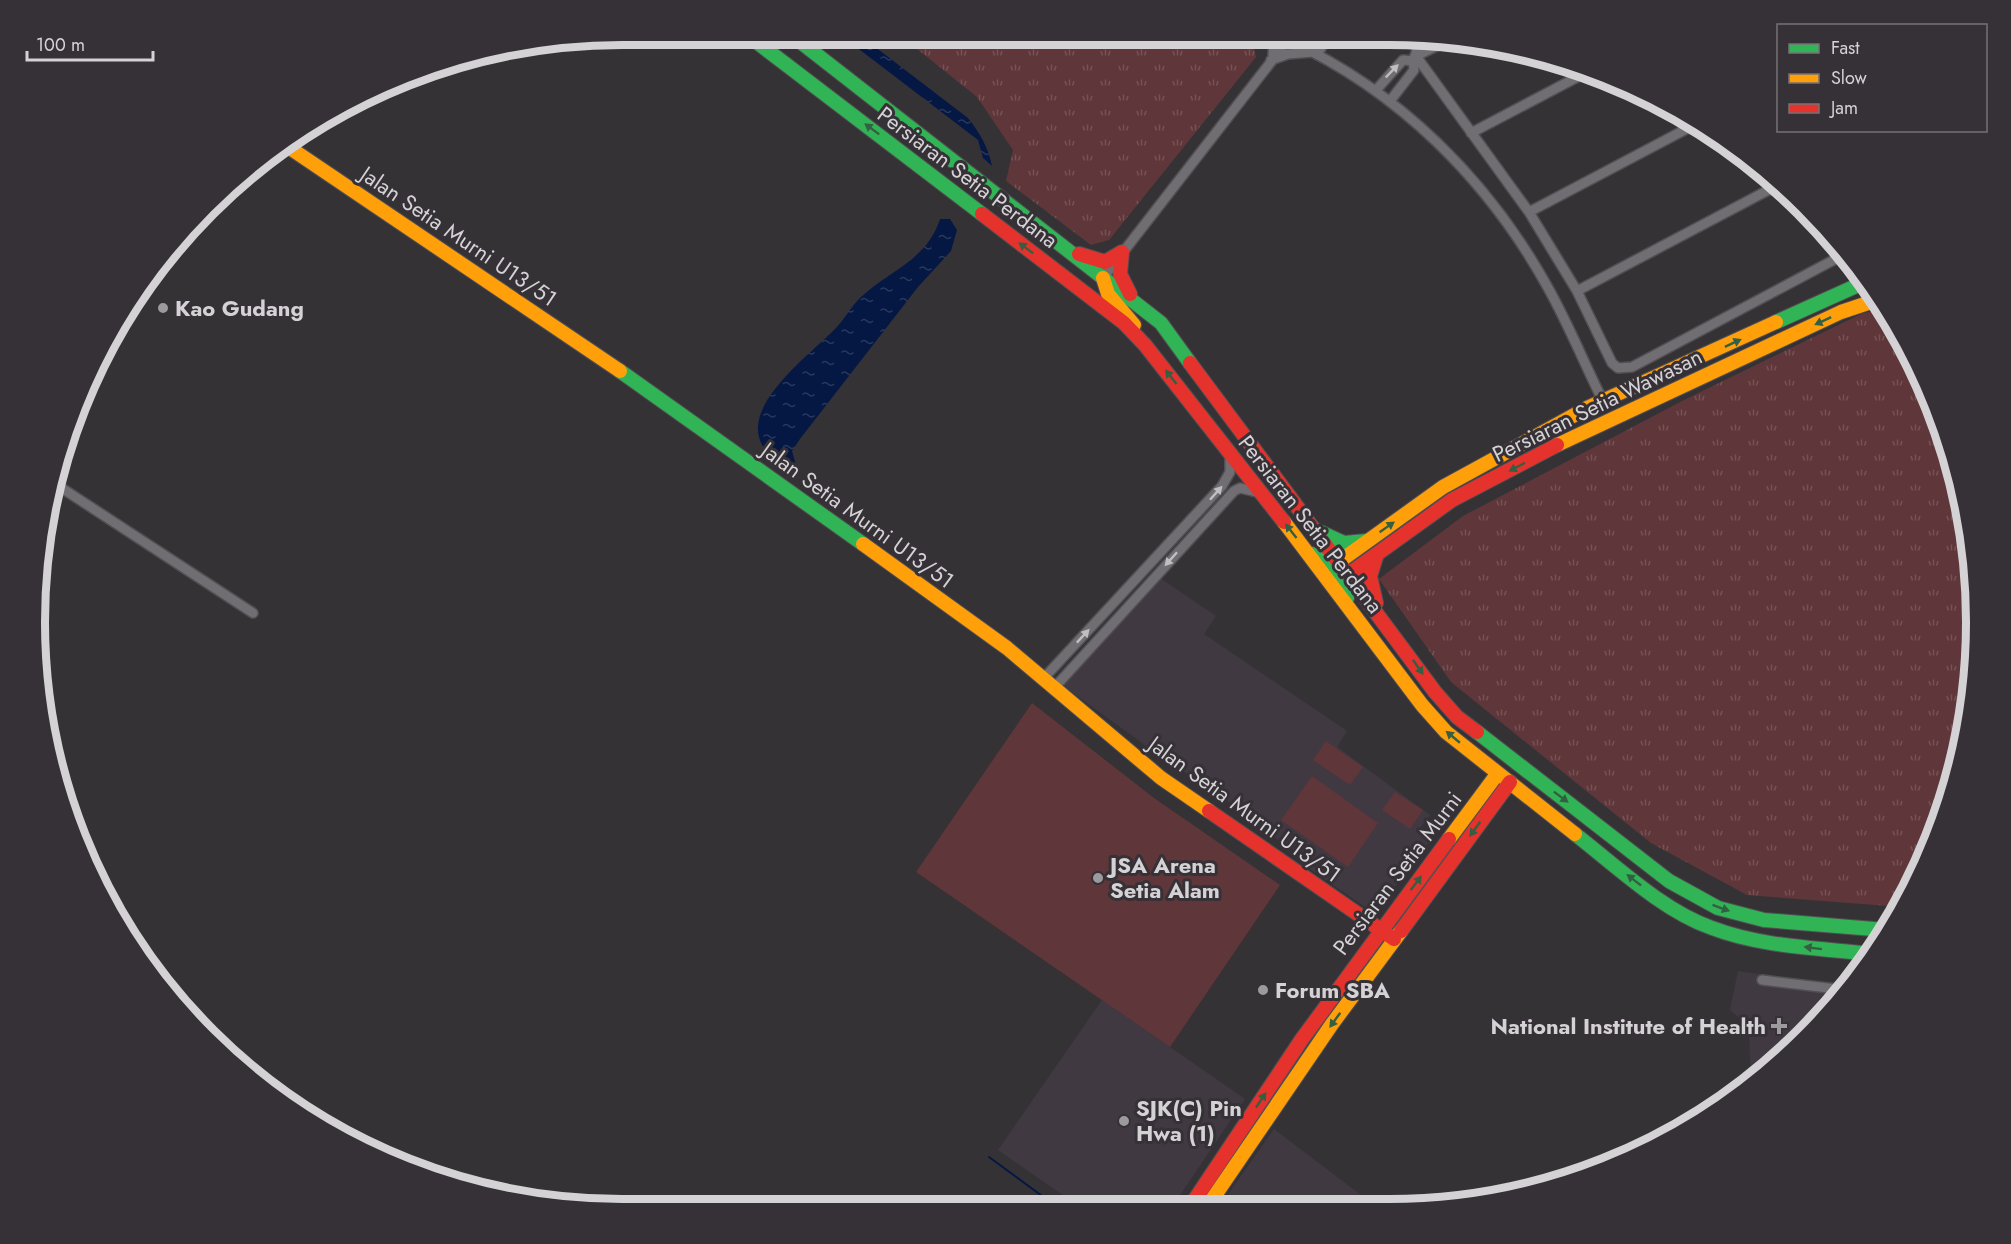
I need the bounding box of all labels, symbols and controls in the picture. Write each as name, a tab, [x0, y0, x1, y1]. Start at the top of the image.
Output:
scale bar	[27, 24, 153, 62]
legend	[1777, 24, 1987, 132]
text: 100 m	[36, 32, 85, 58]
text: Fast	[1831, 35, 1860, 61]
one-way arrow	[1385, 64, 1399, 78]
text: Slow	[1831, 65, 1868, 91]
text: Jam	[1829, 95, 1858, 121]
street label: Persiaran Setia Perdana	[871, 98, 1065, 256]
one-way arrow	[864, 124, 879, 136]
street label: Jalan Setia Murni U13/51	[352, 156, 564, 314]
one-way arrow	[1019, 242, 1035, 254]
place label: Kao Gudang	[175, 292, 304, 324]
marker: Kao Gudang	[156, 301, 170, 315]
one-way arrow	[1814, 316, 1831, 325]
one-way arrow	[1724, 338, 1741, 347]
street label: Persiaran Setia Wawasan	[1487, 340, 1707, 470]
one-way arrow	[1165, 370, 1177, 385]
street label: Persiaran Setia Perdana	[1231, 428, 1391, 620]
street label: Jalan Setia Murni U13/51	[753, 432, 961, 596]
one-way arrow	[1508, 462, 1525, 472]
one-way arrow	[1209, 486, 1222, 501]
one-way arrow	[1379, 521, 1395, 533]
one-way arrow	[1285, 523, 1297, 539]
one-way arrow	[1165, 551, 1178, 566]
one-way arrow	[1076, 629, 1089, 644]
one-way arrow	[1412, 659, 1424, 675]
street label: Jalan Setia Murni U13/51	[1140, 726, 1348, 890]
one-way arrow	[1445, 731, 1460, 743]
street label: Persiaran Setia Murni	[1325, 785, 1469, 961]
one-way arrow	[1553, 791, 1569, 804]
one-way arrow	[1469, 822, 1481, 837]
place label: JSA Arena Setia Alam	[1106, 849, 1220, 906]
marker: JSA Arena Setia Alam	[1091, 871, 1105, 885]
one-way arrow	[1626, 873, 1642, 886]
one-way arrow	[1409, 875, 1421, 890]
one-way arrow	[1712, 903, 1730, 913]
one-way arrow	[1803, 943, 1822, 952]
place label: Forum SBA	[1275, 974, 1391, 1006]
marker: Forum SBA	[1256, 983, 1270, 997]
place label: National Institute of Health	[1491, 1010, 1766, 1042]
one-way arrow	[1329, 1012, 1341, 1028]
marker: National Institute of Health	[1770, 1017, 1788, 1035]
place label: SJK(C) Pin Hwa (1)	[1136, 1092, 1242, 1149]
one-way arrow	[1255, 1092, 1266, 1108]
marker: SJK(C) Pin Hwa (1)	[1117, 1114, 1131, 1128]

